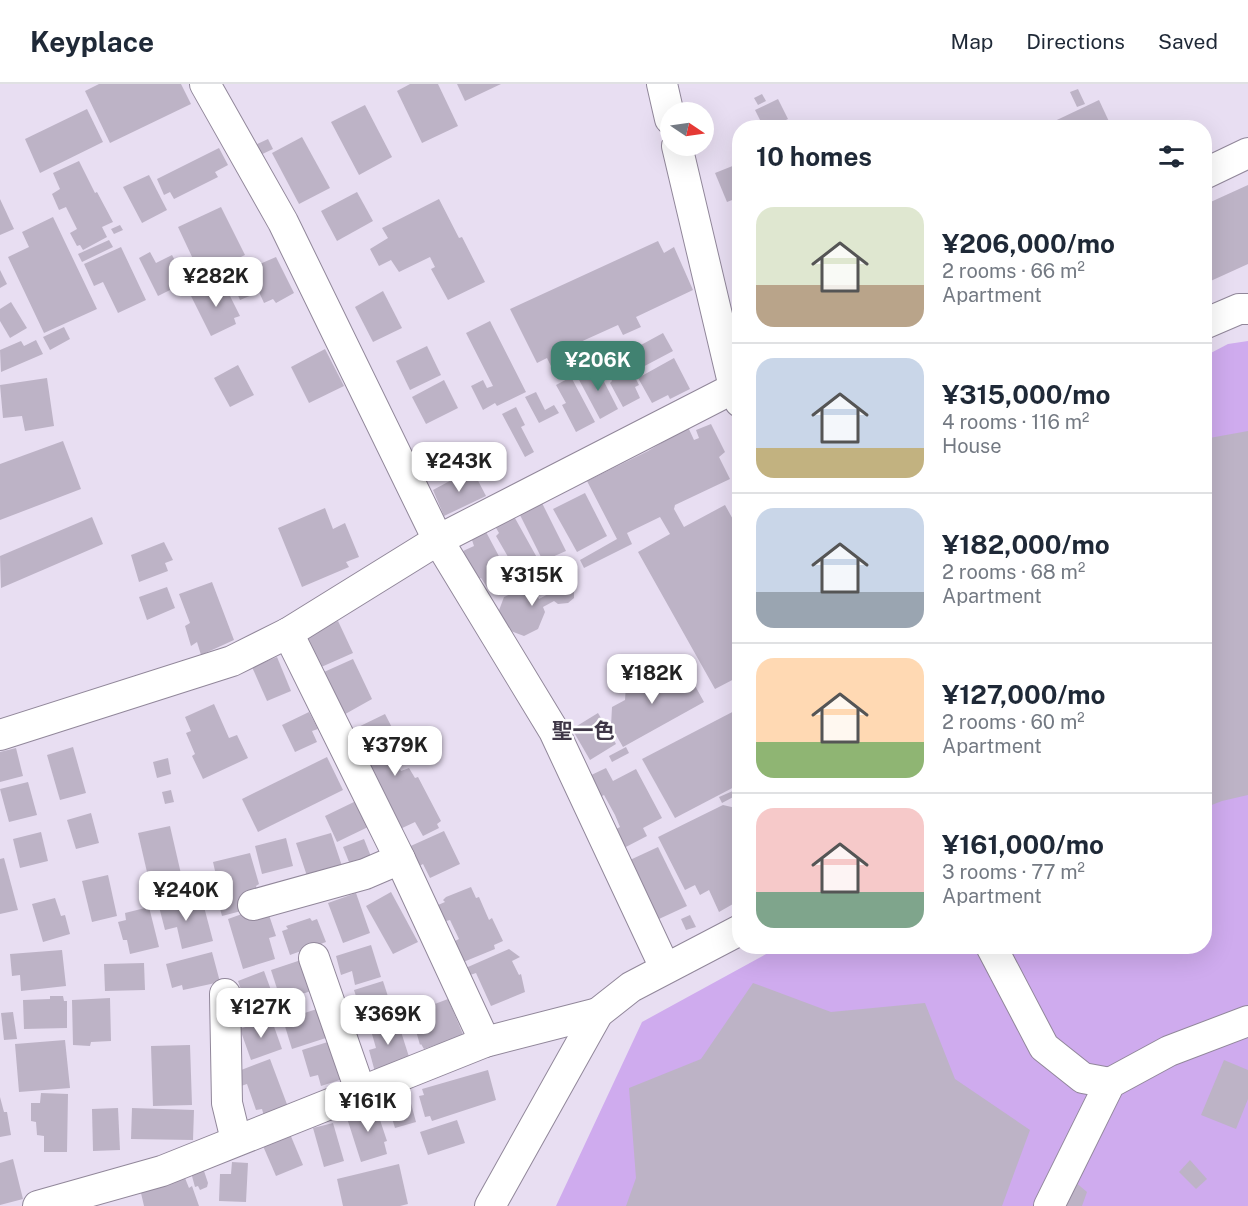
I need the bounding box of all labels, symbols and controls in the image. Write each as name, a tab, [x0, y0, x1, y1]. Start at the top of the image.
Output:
text: Keyplace	[30, 25, 154, 58]
text: Map	[951, 29, 993, 54]
text: Directions	[1026, 29, 1125, 54]
text: Saved	[1158, 29, 1218, 54]
north arrow	[660, 102, 714, 156]
map controls	[660, 102, 714, 156]
icon: filters	[1155, 140, 1188, 173]
text: 10 homes	[756, 141, 872, 172]
text: ¥206,000/mo	[942, 228, 1115, 259]
icon: home	[804, 231, 876, 303]
pin: ¥282K	[174, 257, 258, 308]
text: 2 rooms · 66 m²	[942, 259, 1085, 283]
text: ¥282K	[183, 264, 249, 288]
text: Apartment	[942, 283, 1042, 307]
pin: ¥206K	[556, 341, 640, 392]
text: ¥206K	[565, 348, 631, 372]
text: ¥315,000/mo	[942, 379, 1111, 410]
icon: home	[804, 382, 876, 454]
text: 4 rooms · 116 m²	[942, 410, 1089, 434]
text: House	[942, 434, 1002, 458]
pin: ¥243K	[417, 442, 501, 493]
text: ¥243K	[426, 449, 492, 473]
text: ¥182,000/mo	[942, 529, 1110, 560]
icon: home	[804, 532, 876, 604]
pin: ¥315K	[490, 556, 574, 607]
text: 2 rooms · 68 m²	[942, 560, 1085, 584]
text: ¥315K	[501, 563, 563, 587]
text: Apartment	[942, 584, 1042, 608]
pin: ¥182K	[610, 654, 694, 705]
text: ¥182K	[621, 661, 683, 685]
text: ¥127,000/mo	[942, 679, 1106, 710]
icon: home	[804, 682, 876, 754]
text: 2 rooms · 60 m²	[942, 710, 1085, 734]
district label: 聖一色	[552, 718, 615, 743]
pin: ¥379K	[353, 726, 437, 777]
text: ¥379K	[362, 733, 428, 757]
text: Apartment	[942, 734, 1042, 758]
text: ¥161,000/mo	[942, 829, 1104, 860]
icon: home	[804, 832, 876, 904]
text: 3 rooms · 77 m²	[942, 860, 1085, 884]
pin: ¥240K	[144, 871, 228, 922]
text: ¥240K	[153, 878, 219, 902]
text: Apartment	[942, 884, 1042, 908]
pin: ¥127K	[219, 988, 303, 1039]
text: ¥127K	[230, 995, 292, 1019]
pin: ¥369K	[346, 995, 430, 1046]
text: ¥369K	[354, 1002, 422, 1026]
pin: ¥161K	[326, 1082, 410, 1133]
text: ¥161K	[339, 1089, 397, 1113]

